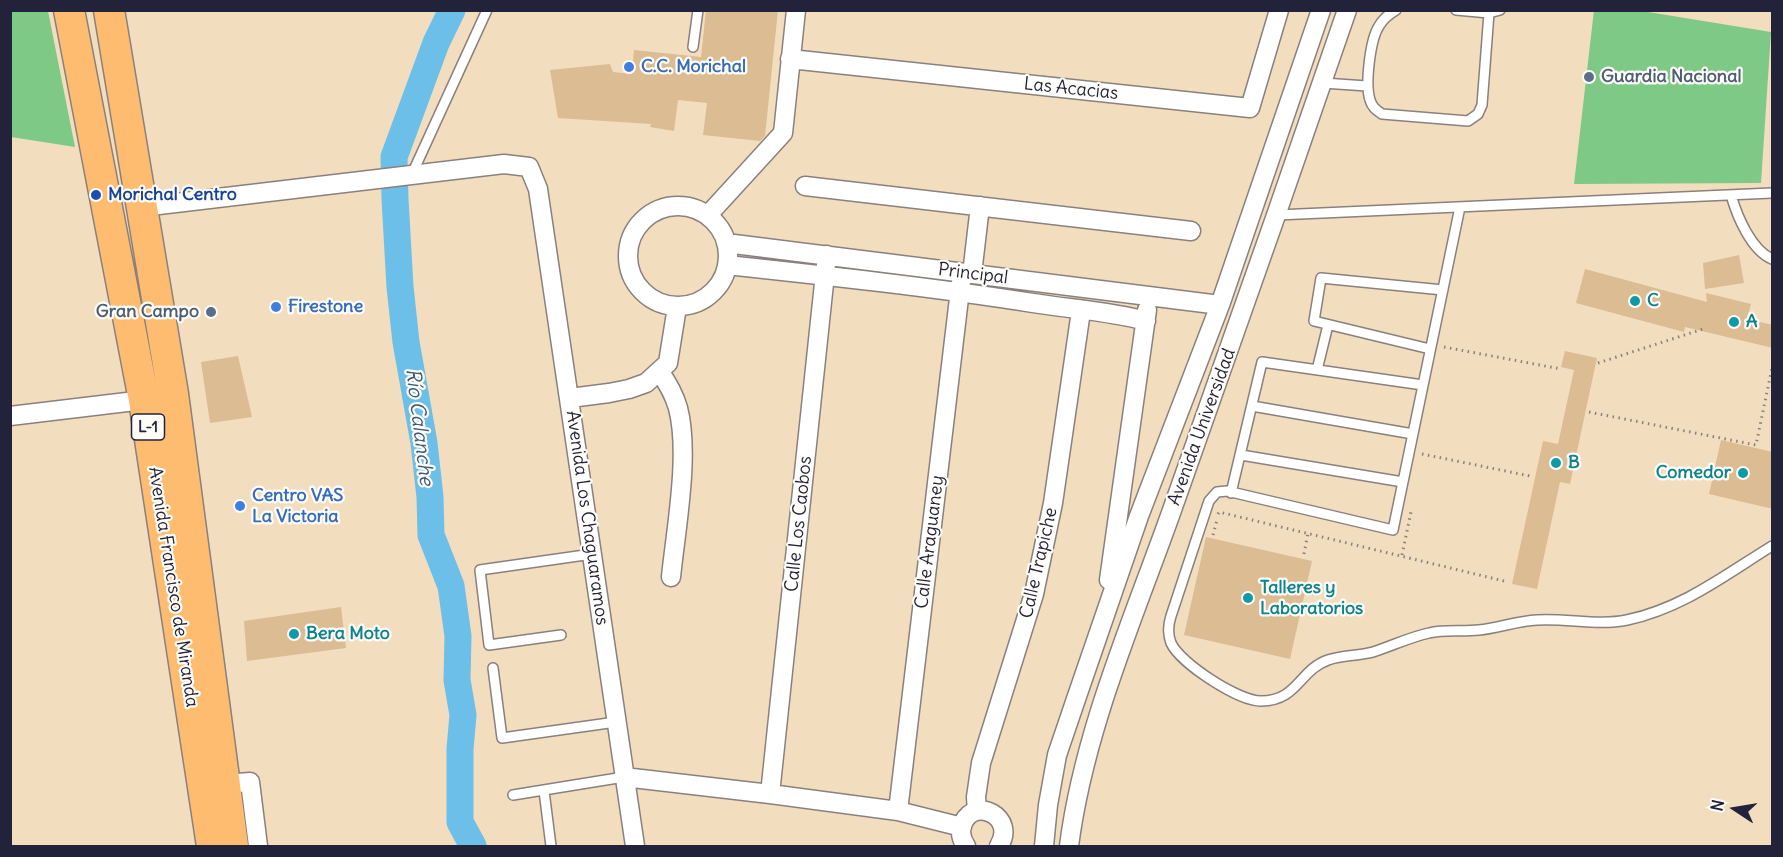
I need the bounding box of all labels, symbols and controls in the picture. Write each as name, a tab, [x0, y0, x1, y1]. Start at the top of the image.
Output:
place label: C.C. Morichal	[641, 56, 746, 78]
marker: C.C. Morichal	[622, 60, 636, 74]
place label: Guardia Nacional	[1601, 66, 1742, 88]
marker: Guardia Nacional	[1582, 70, 1596, 84]
street label: Las Acacias	[1023, 73, 1119, 105]
place label: Morichal Centro	[108, 184, 237, 206]
marker: Morichal Centro	[89, 188, 103, 202]
street label: Principal	[937, 259, 1009, 289]
place label: C	[1647, 290, 1659, 312]
marker: C	[1628, 294, 1642, 308]
place label: Firestone	[288, 296, 363, 318]
marker: Firestone	[269, 300, 283, 314]
place label: Gran Campo	[96, 301, 199, 323]
marker: Gran Campo	[204, 305, 218, 319]
place label: A	[1746, 311, 1758, 333]
marker: A	[1727, 315, 1741, 329]
street label: Avenida Universidad	[1164, 346, 1240, 508]
water label: Río Calanche	[400, 367, 438, 487]
street label: Avenida Los Chaguaramos	[561, 409, 613, 627]
road number: L-1	[132, 414, 164, 440]
place label: B	[1568, 452, 1580, 474]
street label: Calle Los Caobos	[781, 455, 817, 593]
marker: B	[1549, 456, 1563, 470]
place label: Comedor	[1656, 462, 1731, 484]
street label: Avenida Francisco de Miranda	[143, 465, 203, 709]
marker: Comedor	[1736, 466, 1750, 480]
street label: Calle Araguaney	[911, 474, 949, 610]
place label: Centro VAS La Victoria	[252, 485, 343, 528]
marker: Centro VAS La Victoria	[233, 499, 247, 513]
street label: Calle Trapiche	[1016, 505, 1062, 621]
place label: Talleres y Laboratorios	[1260, 577, 1363, 620]
marker: Talleres y Laboratorios	[1241, 591, 1255, 605]
place label: Bera Moto	[306, 623, 390, 645]
marker: Bera Moto	[287, 627, 301, 641]
north arrow	[1705, 779, 1765, 839]
text: N	[1706, 798, 1728, 813]

